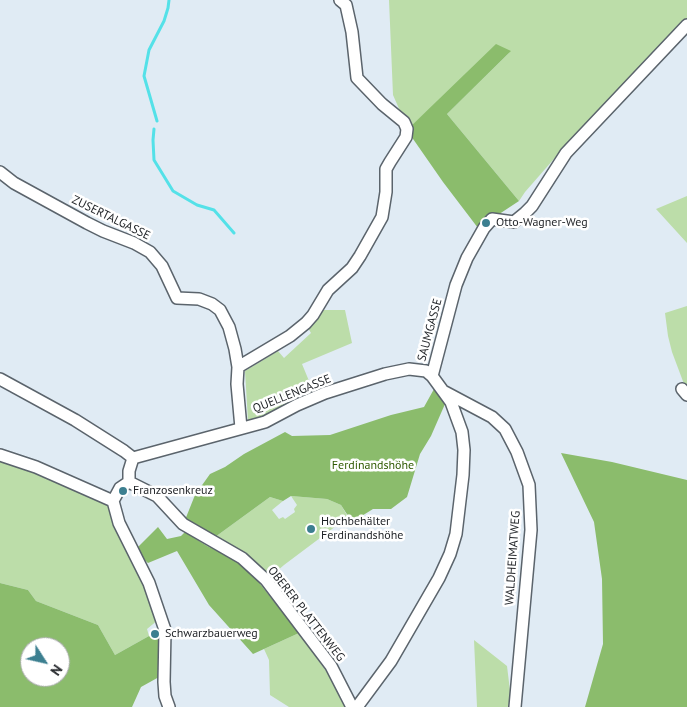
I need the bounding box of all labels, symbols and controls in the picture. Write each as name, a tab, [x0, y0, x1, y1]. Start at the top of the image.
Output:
street label: ZUSERTALGASSE	[69, 193, 153, 243]
place label: Otto-Wagner-Weg	[496, 216, 588, 230]
marker: Otto-Wagner-Weg	[480, 217, 492, 229]
street label: SAUMGASSE	[415, 297, 445, 363]
street label: QUELLENGASSE	[251, 372, 333, 416]
park label: Ferdinandshöhe	[332, 459, 414, 473]
place label: Franzosenkreuz	[133, 484, 213, 498]
marker: Franzosenkreuz	[117, 485, 129, 497]
street label: WALDHEIMATWEG	[503, 510, 523, 606]
place label: Hochbehälter Ferdinandshöhe	[321, 515, 403, 543]
marker: Hochbehälter Ferdinandshöhe	[305, 523, 317, 535]
street label: OBERER PLATTENWEG	[264, 564, 348, 664]
place label: Schwarzbauerweg	[165, 627, 258, 641]
marker: Schwarzbauerweg	[149, 628, 161, 640]
north arrow	[20, 637, 70, 687]
text: N	[46, 661, 66, 679]

